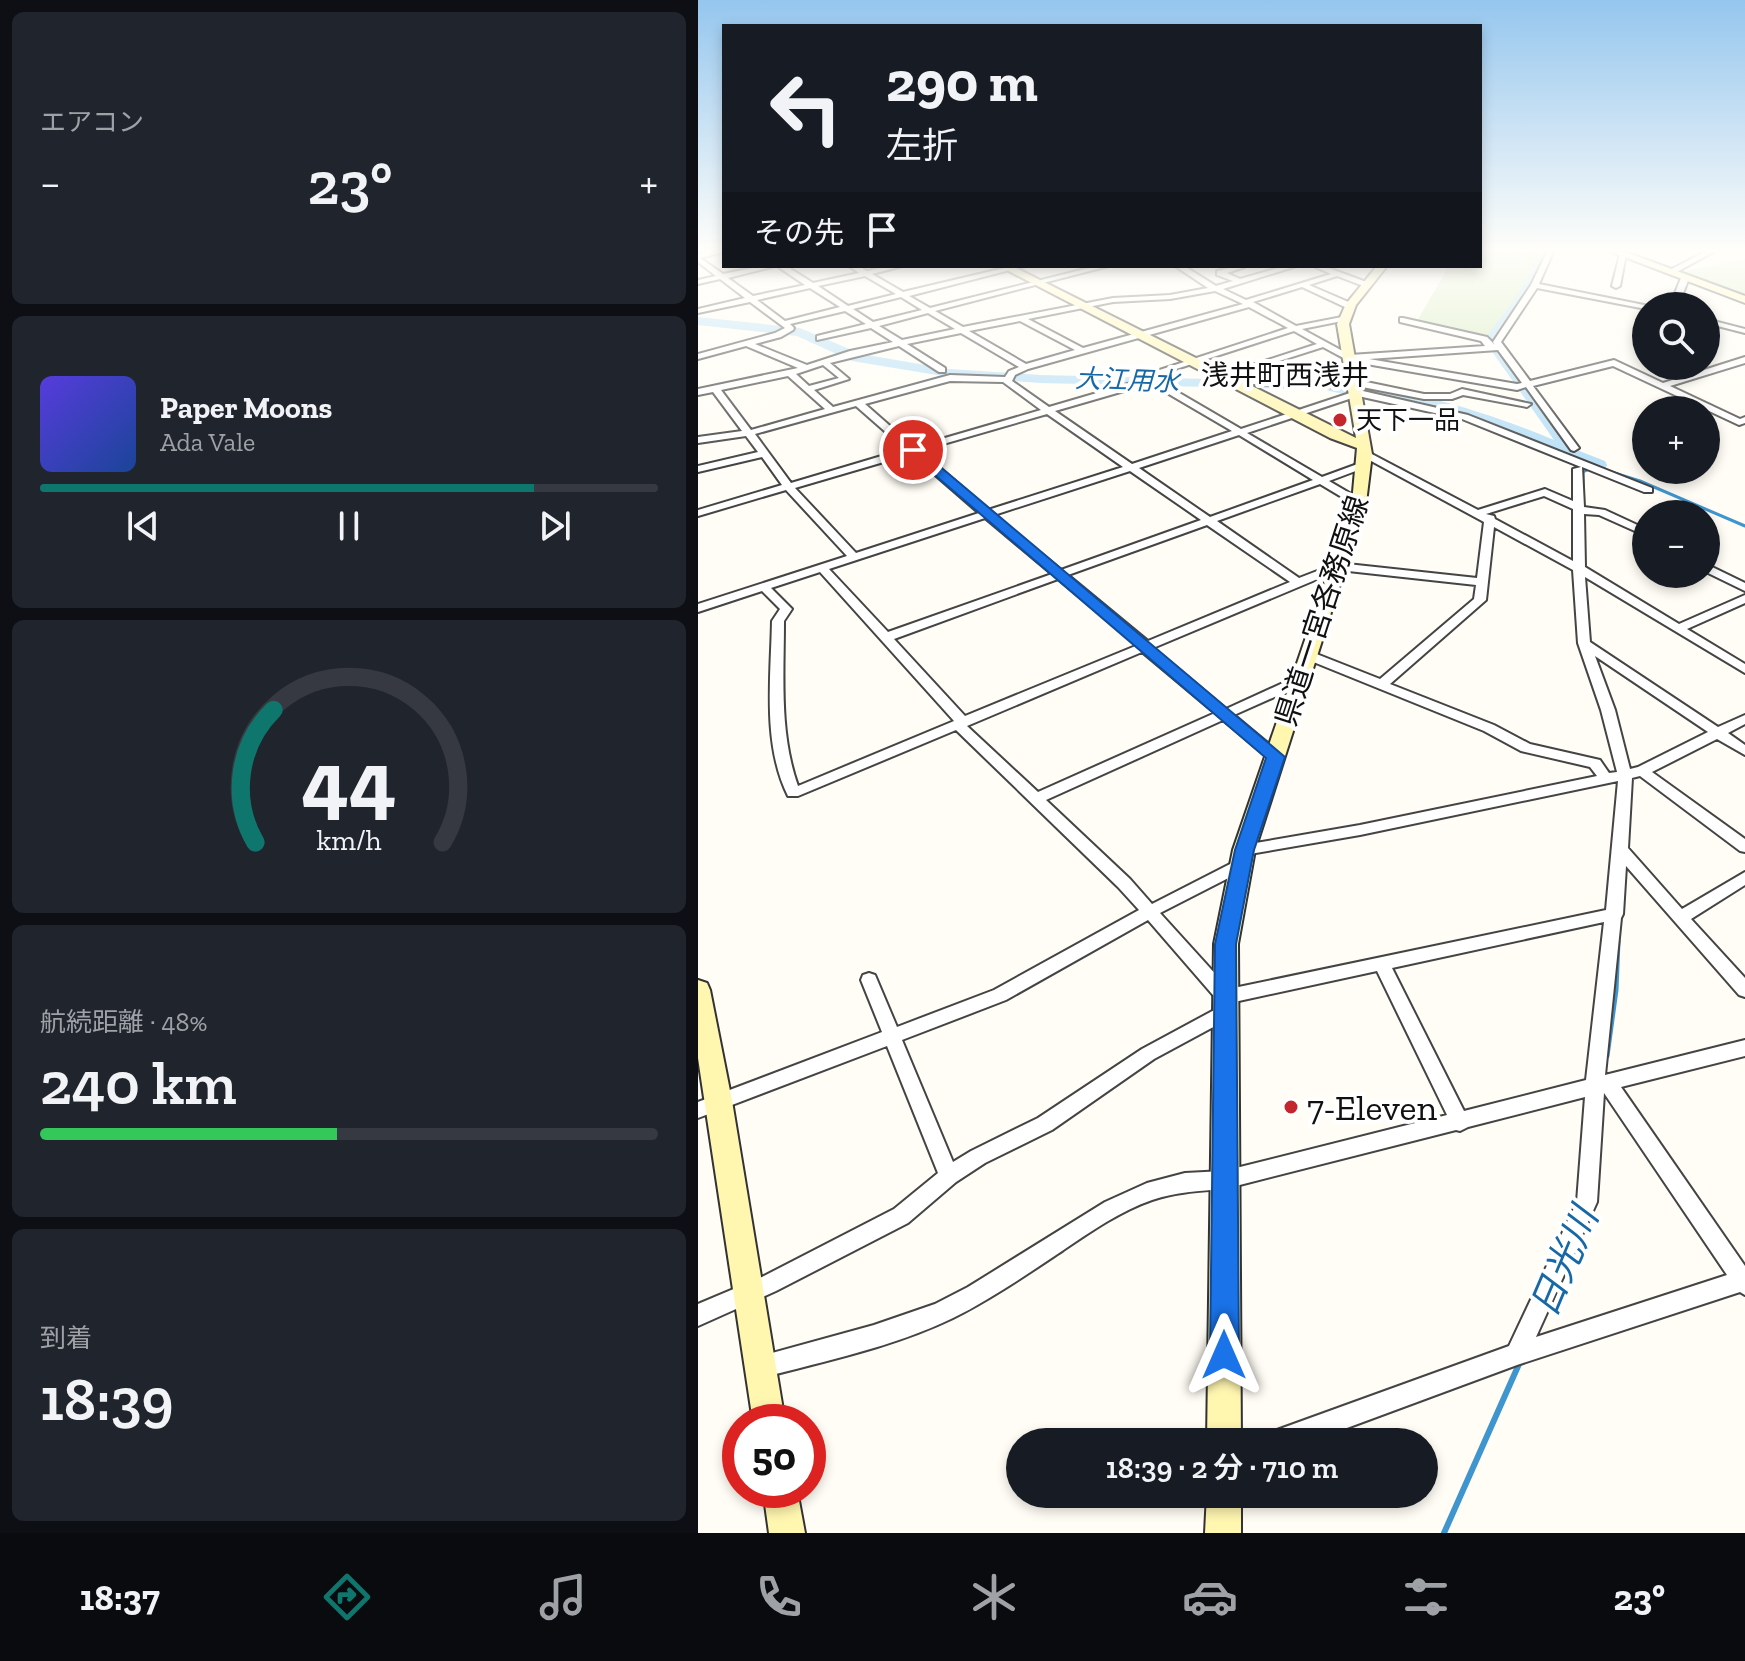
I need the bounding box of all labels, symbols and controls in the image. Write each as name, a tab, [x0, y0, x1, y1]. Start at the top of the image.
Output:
text: 290 m	[886, 48, 1038, 115]
icon: left	[754, 56, 858, 160]
text: エアコン	[40, 106, 144, 138]
text: 左折	[886, 124, 958, 167]
text: 23°	[307, 147, 393, 219]
text: −	[40, 156, 61, 209]
text: +	[639, 156, 658, 209]
icon: arrive	[860, 208, 904, 252]
text: その先	[754, 215, 844, 251]
map controls	[1632, 292, 1720, 588]
button: search	[1632, 292, 1720, 380]
district label: 浅井町西浅井	[1201, 359, 1369, 392]
water label: 大江用水	[1074, 362, 1183, 398]
text: Paper Moons	[160, 390, 332, 426]
button: +	[1632, 396, 1720, 484]
place label: 天下一品	[1356, 404, 1460, 436]
marker: 天下一品	[1331, 411, 1349, 429]
pin	[879, 416, 947, 484]
text: Ada Vale	[160, 426, 255, 458]
icon: arrive	[891, 428, 935, 472]
street label: 県道一宮各務原線	[1268, 491, 1376, 731]
button: −	[1632, 500, 1720, 588]
icon: previous	[121, 504, 165, 548]
icon: pause	[327, 504, 371, 548]
icon: next	[533, 504, 577, 548]
text: 44	[302, 729, 396, 829]
text: km/h	[316, 823, 382, 857]
text: 航続距離 · 48%	[40, 1006, 207, 1038]
text: 240 km	[40, 1047, 237, 1119]
place label: 7-Eleven	[1307, 1086, 1437, 1129]
marker: 7-Eleven	[1282, 1098, 1300, 1116]
water label: 日光川	[1521, 1197, 1609, 1323]
position arrow	[1182, 1313, 1266, 1397]
text: 到着	[40, 1322, 92, 1354]
text: 18:39	[40, 1363, 174, 1435]
speed limit sign: 50	[722, 1404, 826, 1508]
text: 18:39 · 2 分 · 710 m	[1106, 1450, 1338, 1486]
icon: directions	[319, 1569, 375, 1625]
icon: music	[535, 1569, 591, 1625]
icon: phone	[751, 1569, 807, 1625]
icon: climate	[966, 1569, 1022, 1625]
icon: car	[1182, 1569, 1238, 1625]
icon: filters	[1398, 1569, 1454, 1625]
text: 18:37	[80, 1576, 160, 1619]
text: 23°	[1614, 1576, 1665, 1619]

